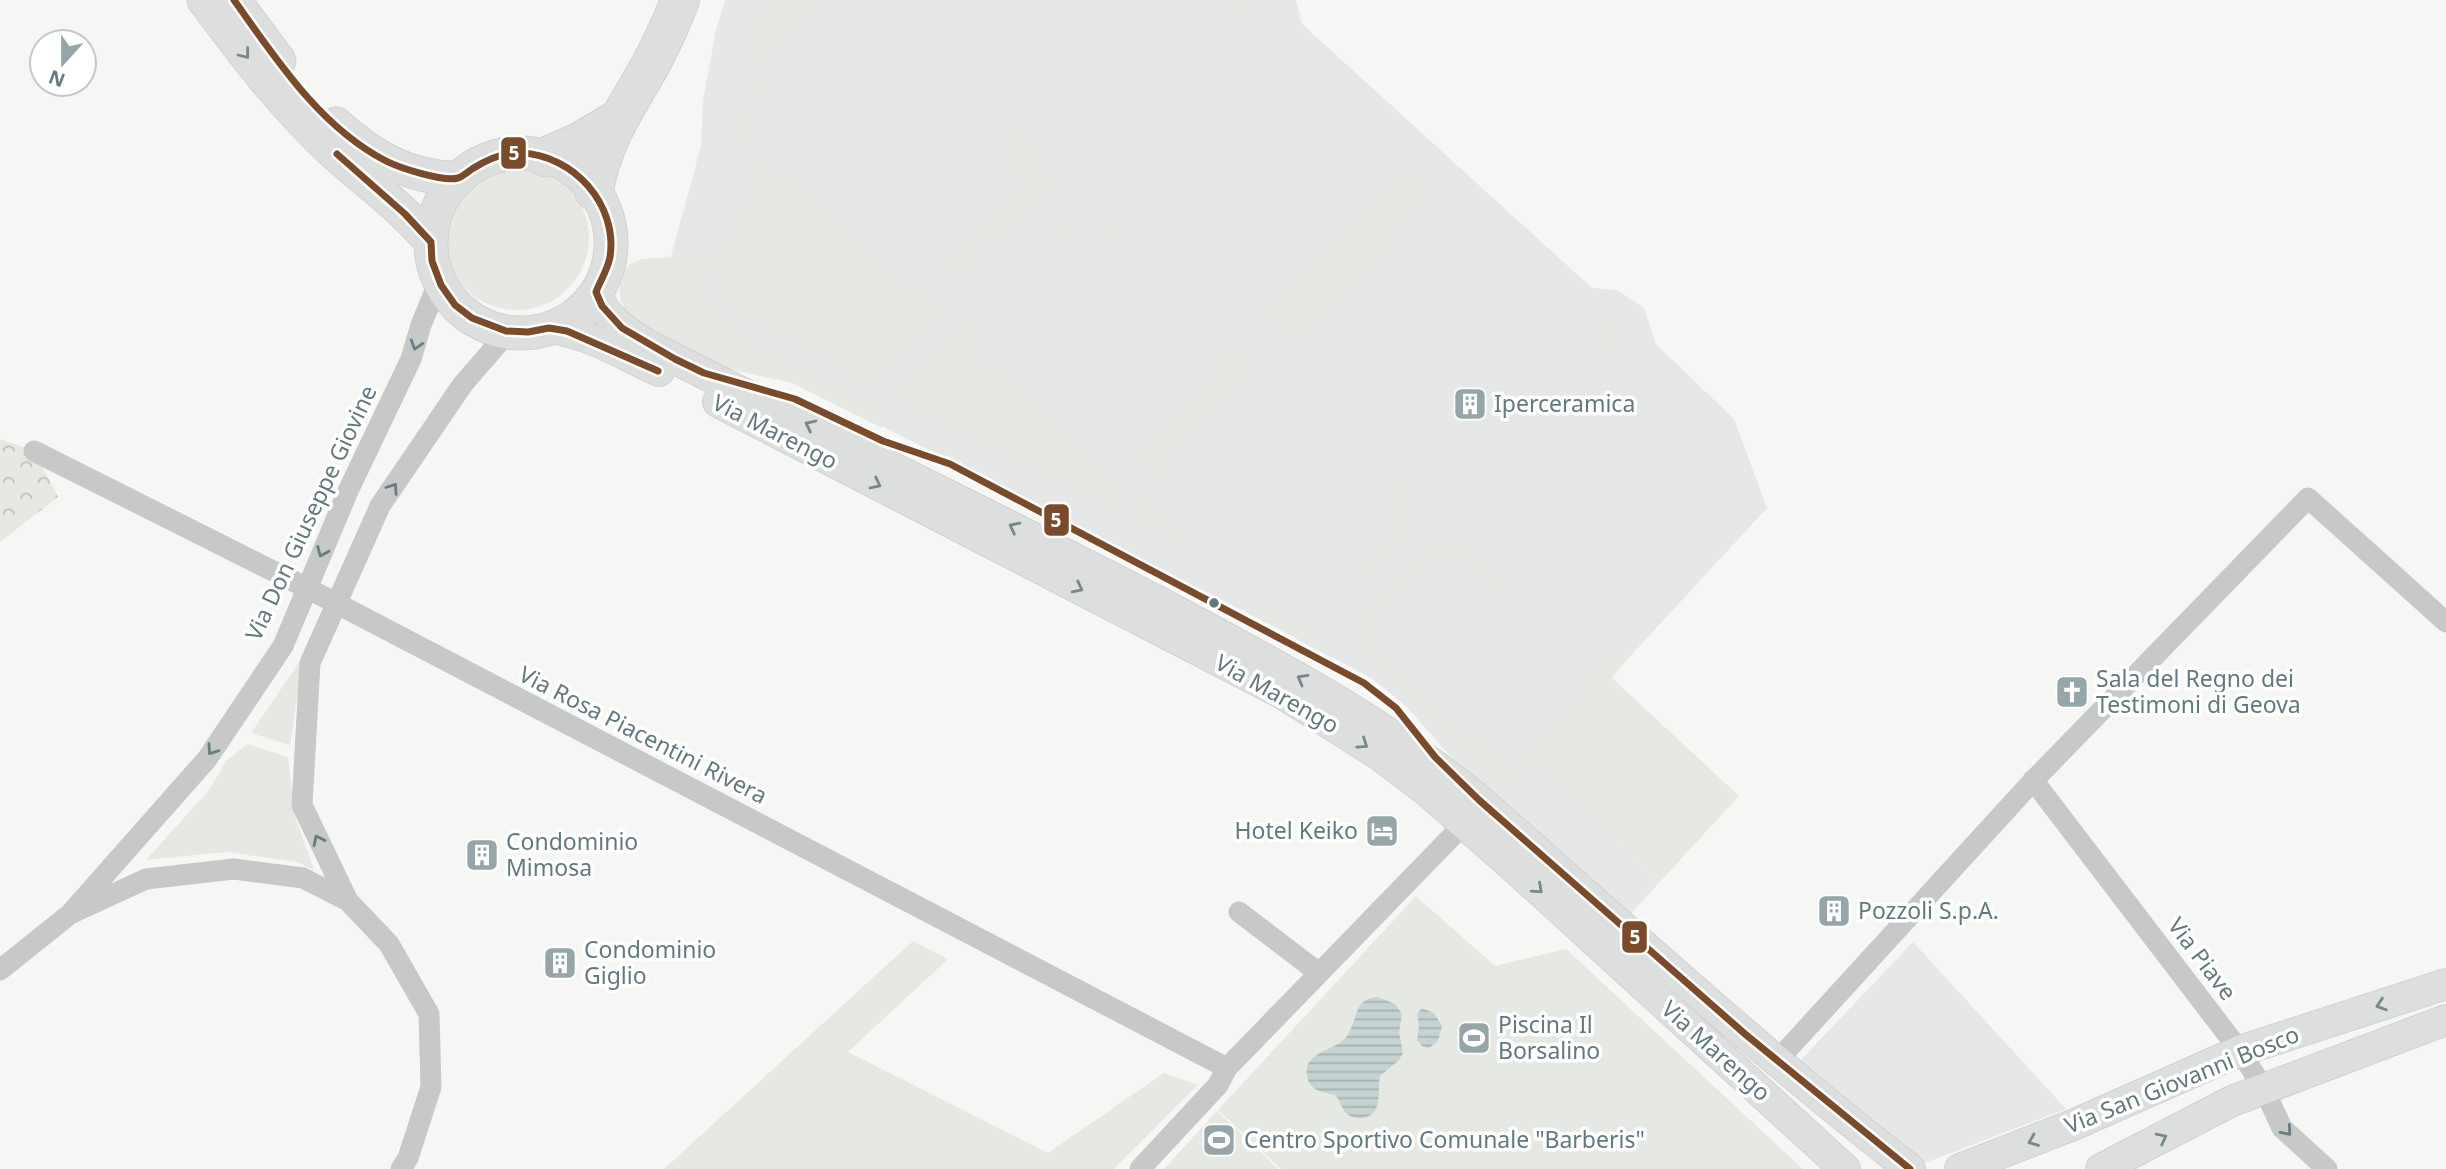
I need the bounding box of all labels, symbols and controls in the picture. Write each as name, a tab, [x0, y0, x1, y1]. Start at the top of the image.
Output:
north arrow	[28, 28, 98, 98]
one-way arrow	[237, 46, 250, 59]
text: N	[45, 64, 69, 94]
line badge: 5	[500, 136, 527, 170]
text: 5	[509, 140, 519, 166]
one-way arrow	[409, 338, 424, 350]
street label: Via Don Giuseppe Giovine	[237, 380, 383, 646]
building icon: Iperceramica	[1451, 385, 1489, 423]
street label: Via Marengo	[707, 386, 844, 476]
place label: Iperceramica	[1494, 387, 1635, 419]
one-way arrow	[805, 420, 817, 434]
one-way arrow	[869, 475, 881, 489]
one-way arrow	[385, 483, 397, 496]
line badge: 5	[1043, 503, 1070, 537]
text: 5	[1051, 507, 1061, 533]
one-way arrow	[1009, 522, 1021, 535]
one-way arrow	[316, 544, 330, 557]
one-way arrow	[1071, 580, 1083, 594]
unlabelled marker	[1207, 596, 1221, 610]
street label: Via Marengo	[1210, 646, 1345, 740]
street label: Via Rosa Piacentini Rivera	[514, 657, 773, 811]
place label: Sala del Regno dei Testimoni di Geova	[2096, 662, 2301, 720]
church icon: Sala del Regno dei Testimoni di Geova	[2053, 673, 2091, 711]
one-way arrow	[1296, 674, 1309, 687]
one-way arrow	[1356, 736, 1369, 749]
one-way arrow	[208, 742, 221, 755]
hotel icon: Hotel Keiko	[1363, 812, 1401, 850]
place label: Hotel Keiko	[1235, 814, 1358, 846]
place label: Condominio Mimosa	[506, 825, 638, 883]
one-way arrow	[313, 834, 327, 847]
building icon: Condominio Mimosa	[463, 836, 501, 874]
one-way arrow	[1530, 881, 1543, 893]
building icon: Pozzoli S.p.A.	[1815, 892, 1853, 930]
place label: Pozzoli S.p.A.	[1858, 894, 1999, 926]
street label: Via Piave	[2161, 910, 2244, 1006]
line badge: 5	[1621, 920, 1648, 954]
text: 5	[1630, 924, 1640, 950]
place label: Condominio Giglio	[584, 933, 716, 991]
building icon: Condominio Giglio	[541, 944, 579, 982]
street label: Via Marengo	[1655, 993, 1778, 1108]
one-way arrow	[2376, 997, 2388, 1011]
place label: Piscina Il Borsalino	[1498, 1008, 1600, 1066]
street label: Via San Giovanni Bosco	[2060, 1017, 2304, 1141]
sports icon: Piscina Il Borsalino	[1455, 1019, 1493, 1057]
sports icon: Centro Sportivo Comunale "Barberis"	[1200, 1121, 1238, 1159]
one-way arrow	[2279, 1122, 2291, 1135]
place label: Centro Sportivo Comunale "Barberis"	[1244, 1123, 1645, 1155]
one-way arrow	[2155, 1132, 2167, 1146]
one-way arrow	[2027, 1133, 2039, 1147]

